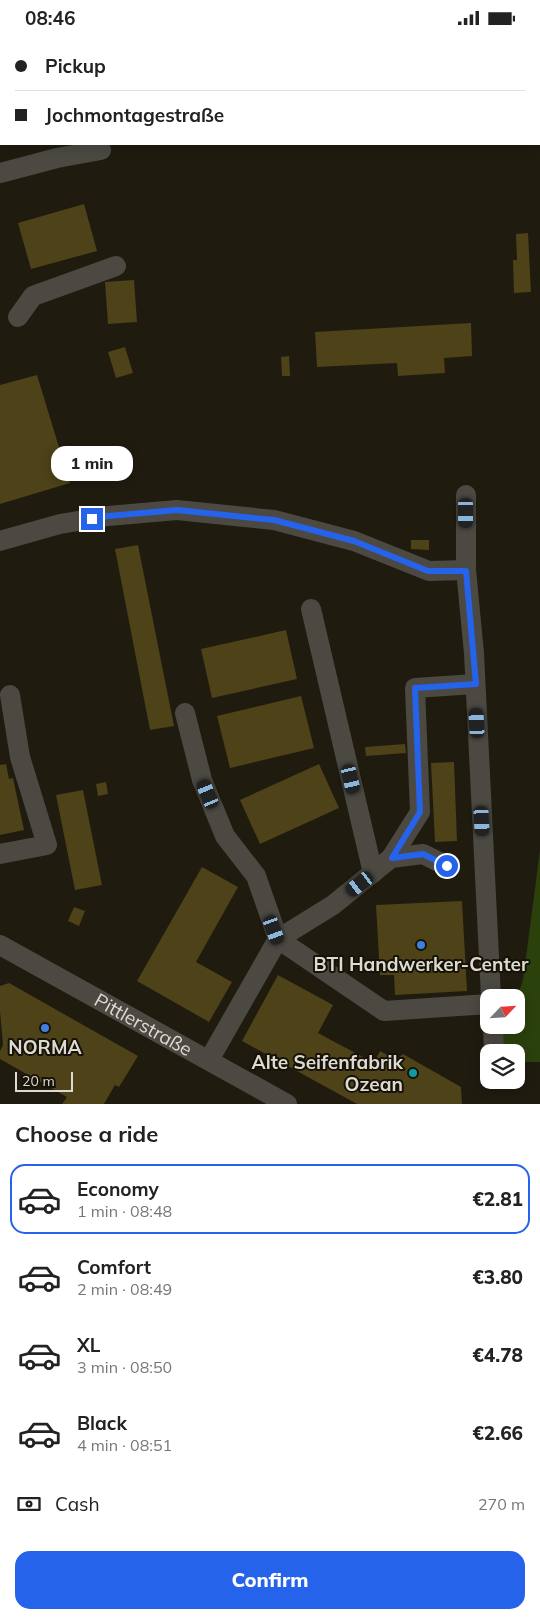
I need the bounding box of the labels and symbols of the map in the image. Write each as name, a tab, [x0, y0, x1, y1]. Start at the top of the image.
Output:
callout: 1 min	[51, 447, 133, 481]
car	[458, 498, 473, 528]
route end	[81, 508, 103, 530]
car	[468, 708, 485, 738]
car	[340, 763, 361, 795]
car	[195, 777, 220, 811]
car	[473, 806, 490, 836]
route start	[436, 855, 458, 877]
car	[343, 869, 376, 899]
car	[261, 913, 286, 947]
marker: BTI Handwerker-Center	[415, 939, 427, 951]
place label: BTI Handwerker-Center	[314, 952, 529, 976]
street label: Pittlerstraße	[90, 988, 197, 1061]
north arrow	[480, 989, 525, 1034]
marker: NORMA	[39, 1022, 51, 1034]
place label: NORMA	[8, 1035, 82, 1059]
place label: Alte Seifenfabrik Ozean	[251, 1050, 404, 1096]
marker: Alte Seifenfabrik Ozean	[407, 1067, 419, 1079]
scale bar	[15, 1069, 72, 1092]

